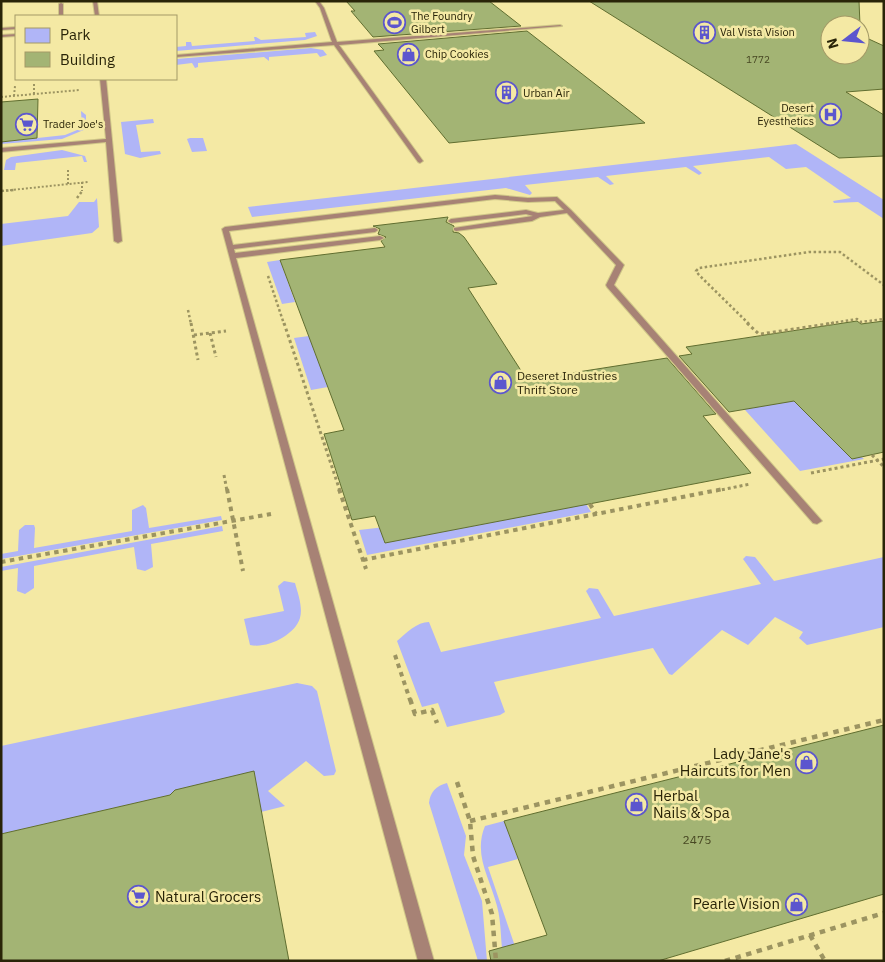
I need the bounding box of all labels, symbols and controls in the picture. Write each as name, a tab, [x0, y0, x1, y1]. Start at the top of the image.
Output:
place label: The Foundry Gilbert	[411, 9, 473, 36]
sports icon: The Foundry Gilbert	[383, 10, 407, 34]
legend	[15, 15, 178, 80]
north arrow	[820, 15, 870, 65]
building icon: Val Vista Vision	[692, 20, 716, 44]
text: Park	[60, 25, 90, 44]
place label: Val Vista Vision	[720, 25, 795, 39]
text: N	[822, 36, 843, 51]
shop icon: Chip Cookies	[397, 42, 421, 66]
place label: Chip Cookies	[425, 47, 489, 61]
text: Building	[60, 50, 115, 69]
house number: 1772	[746, 53, 770, 66]
building icon: Urban Air	[495, 81, 519, 105]
place label: Urban Air	[523, 86, 569, 100]
place label: Desert Eyesthetics	[757, 101, 814, 128]
hospital icon: Desert Eyesthetics	[818, 102, 842, 126]
supermarket icon: Trader Joe's	[15, 112, 39, 136]
place label: Trader Joe's	[43, 117, 103, 131]
place label: Deseret Industries Thrift Store	[517, 368, 617, 397]
shop icon: Deseret Industries Thrift Store	[489, 371, 513, 395]
place label: Lady Jane's Haircuts for Men	[680, 744, 791, 780]
shop icon: Lady Jane's Haircuts for Men	[795, 751, 819, 775]
place label: Herbal Nails & Spa	[653, 786, 730, 822]
shop icon: Herbal Nails & Spa	[625, 793, 649, 817]
house number: 2475	[683, 832, 711, 847]
supermarket icon: Natural Grocers	[127, 885, 151, 909]
place label: Natural Grocers	[155, 887, 261, 906]
shop icon: Pearle Vision	[784, 892, 808, 916]
place label: Pearle Vision	[693, 894, 780, 913]

